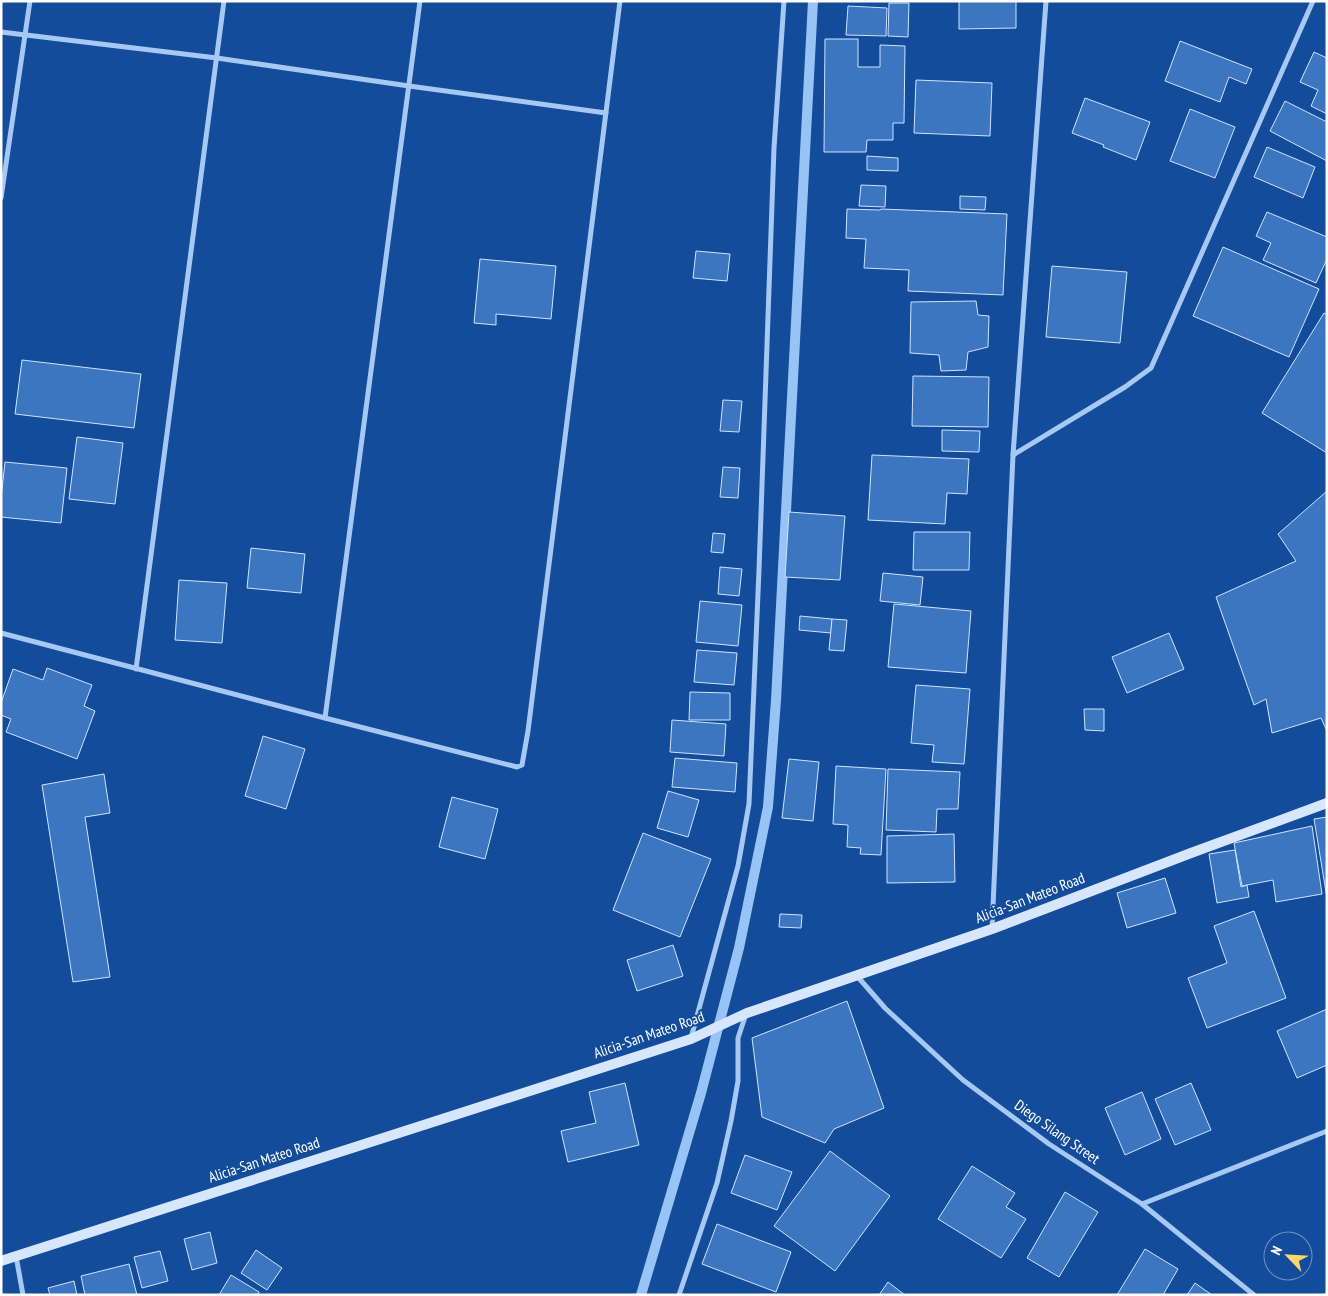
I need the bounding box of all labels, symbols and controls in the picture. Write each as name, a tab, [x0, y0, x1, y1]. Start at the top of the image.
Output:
street label: Alicia-San Mateo Road	[972, 868, 1087, 927]
street label: Alicia-San Mateo Road	[591, 1007, 707, 1062]
street label: Diego Silang Street	[1011, 1095, 1104, 1168]
street label: Alicia-San Mateo Road	[206, 1133, 322, 1186]
north arrow	[1263, 1231, 1313, 1281]
text: N	[1266, 1243, 1286, 1258]

